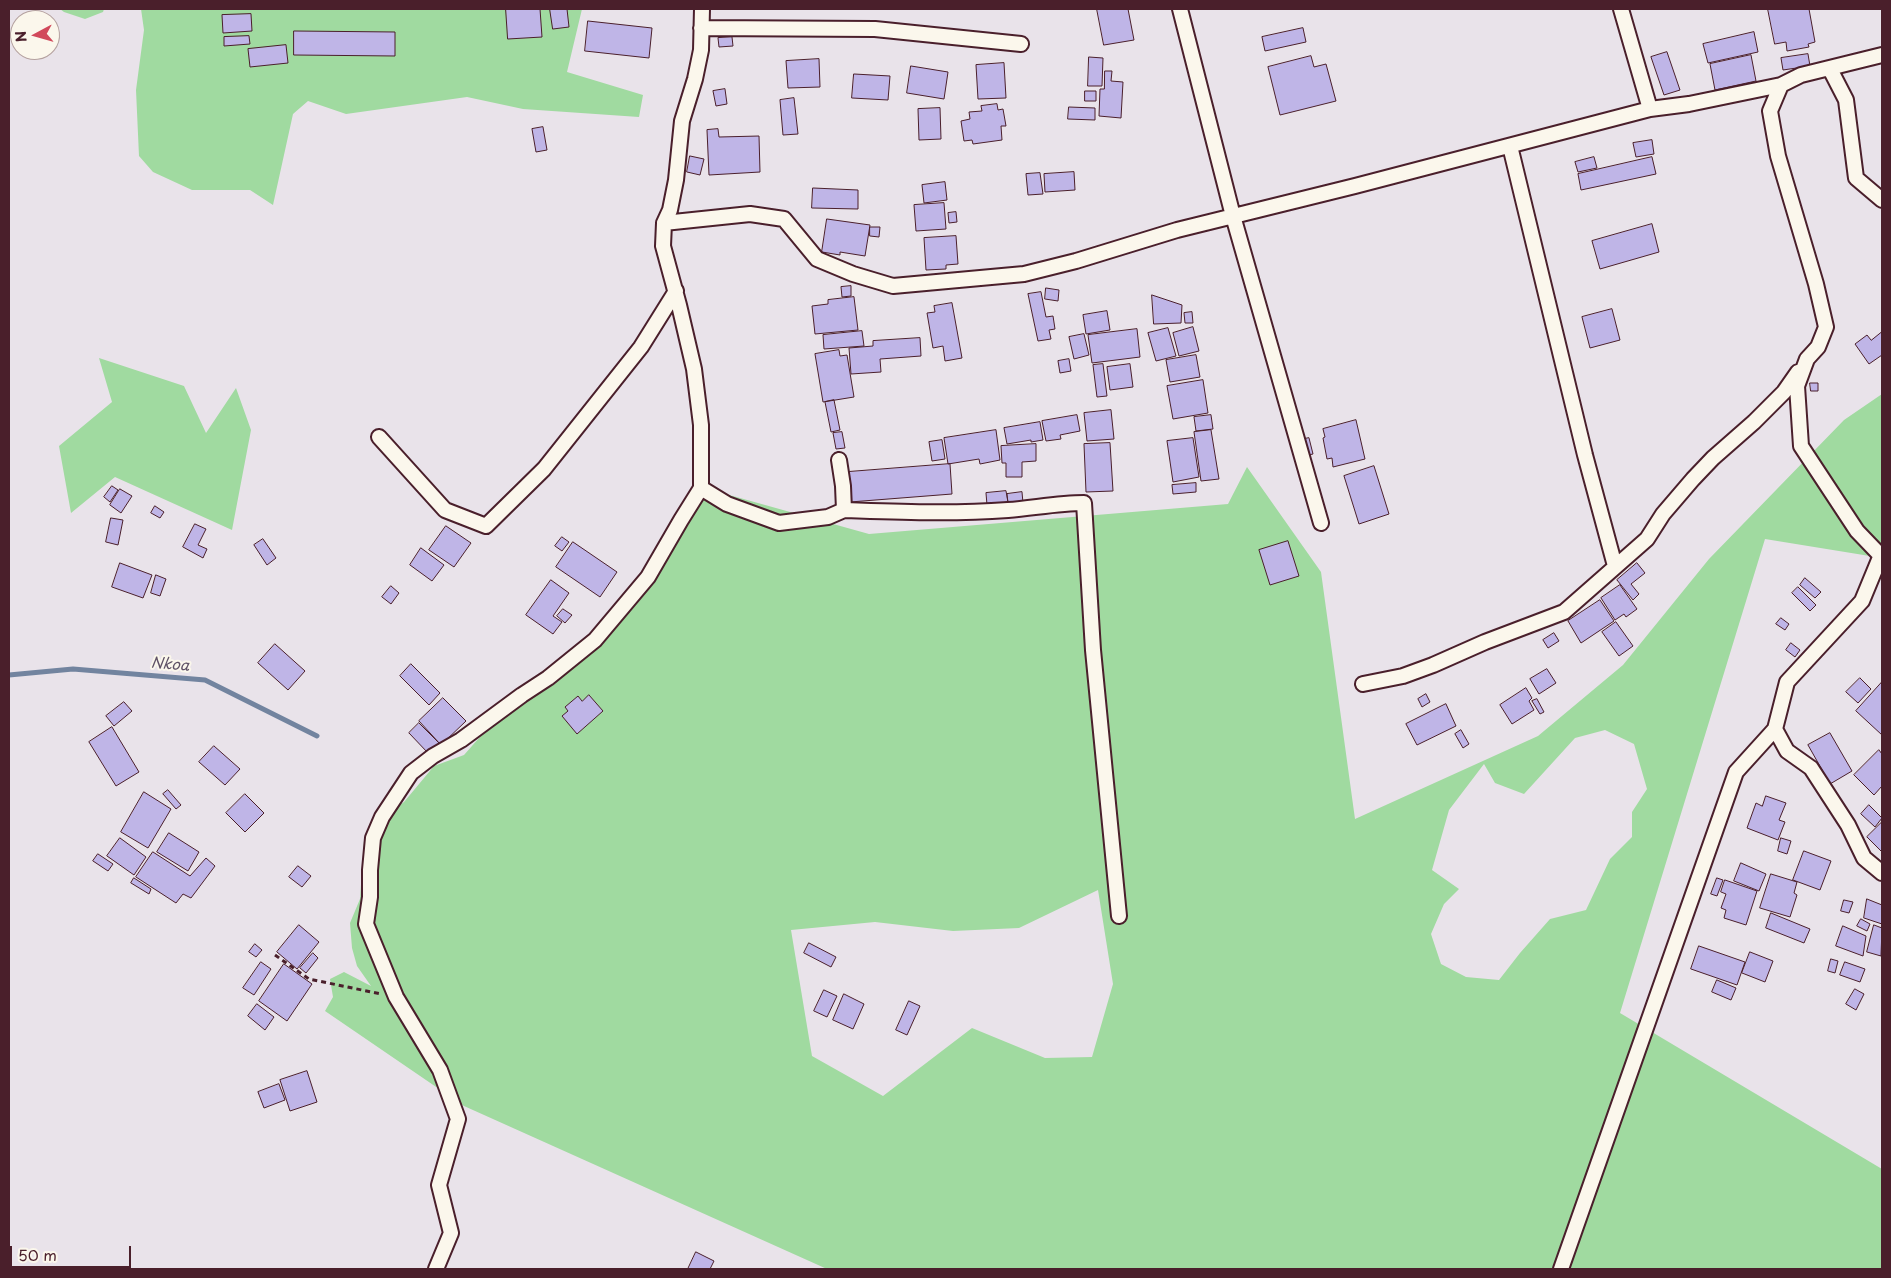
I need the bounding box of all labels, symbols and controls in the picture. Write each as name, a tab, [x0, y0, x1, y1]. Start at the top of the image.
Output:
north arrow	[10, 10, 60, 60]
text: N	[10, 30, 32, 43]
water label: Nkoa	[150, 654, 190, 676]
scale bar	[12, 1236, 134, 1268]
text: 50 m	[18, 1243, 57, 1266]

